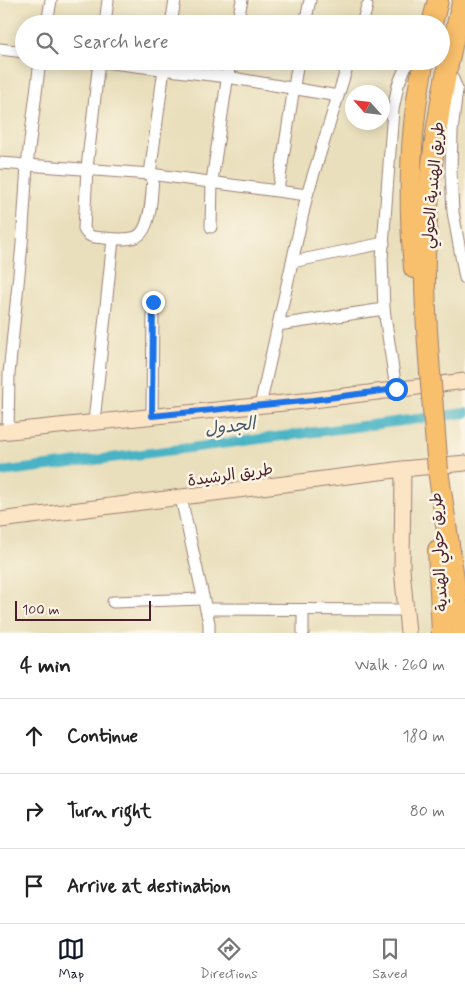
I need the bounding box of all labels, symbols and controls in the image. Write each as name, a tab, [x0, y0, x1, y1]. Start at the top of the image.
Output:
search box	[15, 15, 450, 70]
icon: search	[33, 29, 61, 57]
text: Search here	[73, 30, 169, 55]
north arrow	[345, 85, 390, 130]
street label: طريق الهندية الحولي	[417, 121, 452, 250]
route end	[142, 291, 165, 314]
route start	[385, 378, 408, 401]
water label: الجدول	[203, 412, 259, 442]
street label: طريق الرشيدة	[186, 459, 274, 492]
street label: طريق حولي الهندية	[426, 492, 456, 612]
scale bar	[15, 598, 151, 621]
text: 100 m	[22, 601, 60, 619]
text: 4 min	[20, 652, 71, 680]
text: Walk · 260 m	[355, 655, 445, 676]
icon: ahead	[20, 722, 48, 750]
text: Continue	[67, 724, 138, 749]
text: 180 m	[402, 726, 445, 747]
icon: right	[20, 797, 48, 825]
text: Turn right	[67, 799, 151, 824]
text: 80 m	[410, 801, 445, 822]
icon: arrive	[20, 872, 48, 900]
text: Arrive at destination	[67, 874, 231, 899]
tab: Map	[57, 935, 85, 983]
tab: Directions	[200, 935, 258, 983]
tab: Saved	[372, 935, 408, 983]

